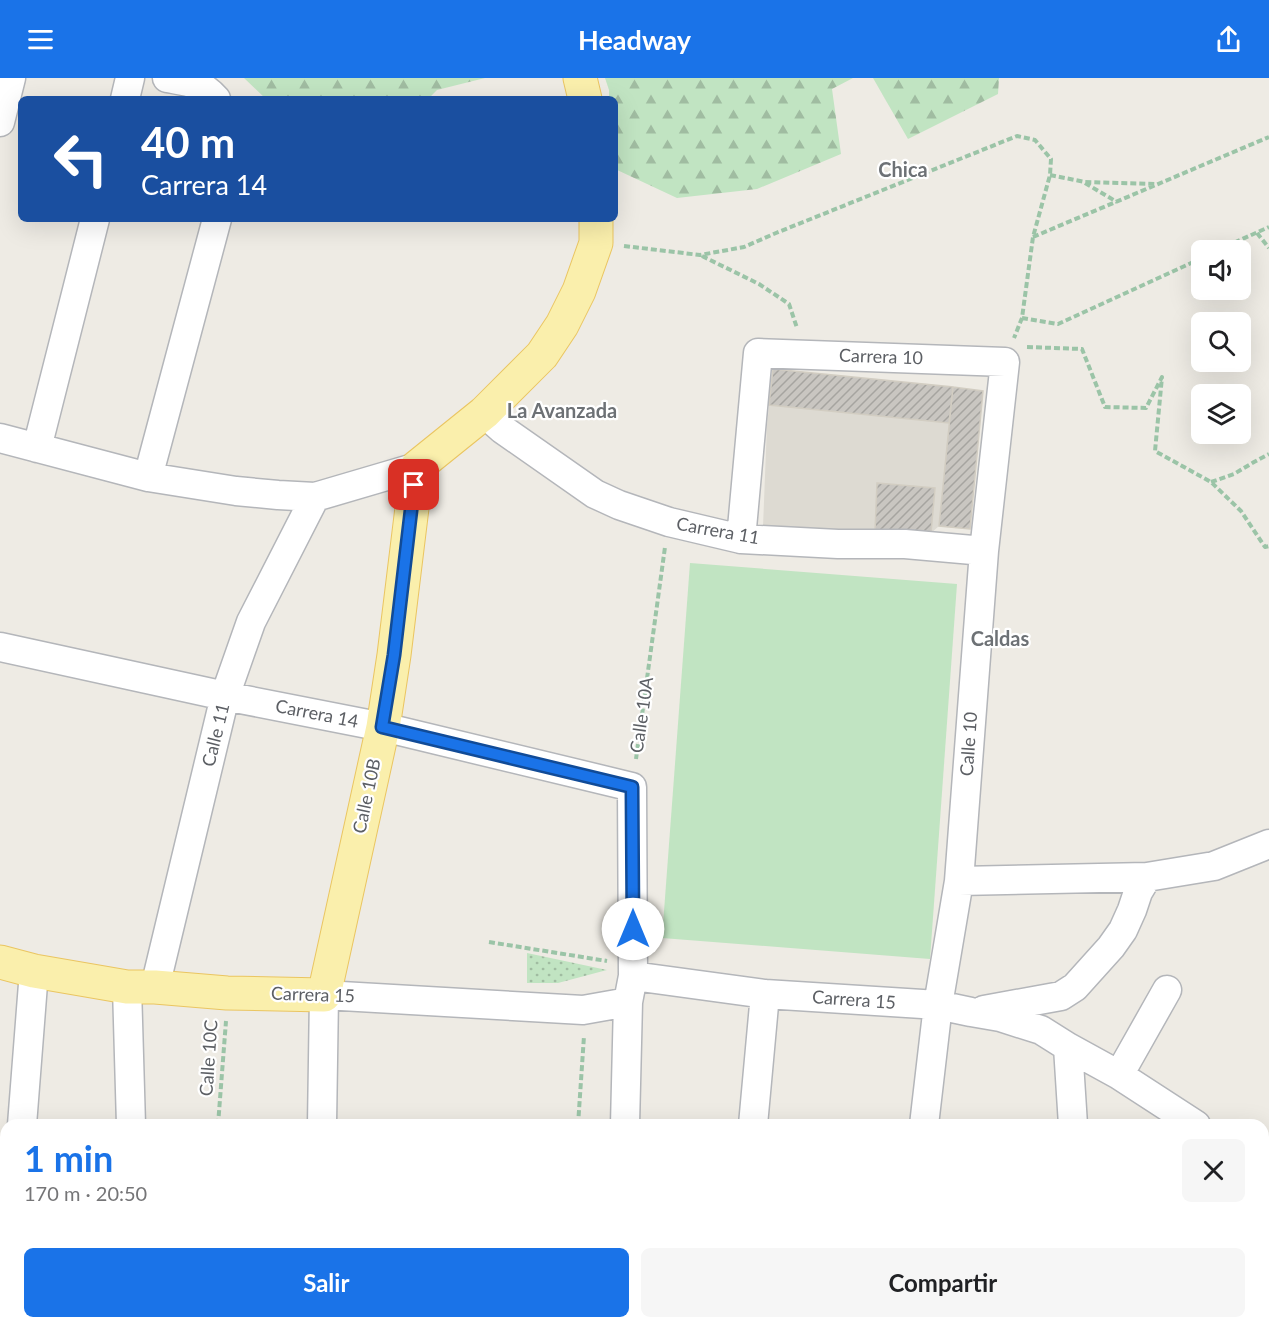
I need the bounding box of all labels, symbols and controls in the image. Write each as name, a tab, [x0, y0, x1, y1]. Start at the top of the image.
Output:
icon: menu	[24, 23, 57, 56]
text: Headway	[578, 23, 691, 56]
icon: share	[1212, 23, 1245, 56]
text: 40 m	[141, 117, 235, 167]
icon: left	[42, 120, 120, 198]
district label: Chica	[878, 157, 928, 181]
text: Carrera 14	[141, 168, 267, 201]
map controls	[1191, 240, 1251, 444]
button: sound	[1191, 240, 1251, 300]
button: search	[1191, 312, 1251, 372]
street label: Carrera 10	[839, 344, 923, 368]
button: layers	[1191, 384, 1251, 444]
district label: La Avanzada	[507, 398, 617, 422]
pin	[388, 459, 439, 510]
icon: arrive	[397, 468, 430, 501]
street label: Carrera 11	[675, 512, 761, 548]
district label: Caldas	[971, 626, 1030, 650]
street label: Calle 10A	[625, 675, 657, 754]
street label: Carrera 14	[274, 694, 361, 732]
street label: Calle 11	[197, 701, 234, 769]
street label: Calle 10	[955, 711, 981, 777]
street label: Calle 10B	[347, 756, 385, 835]
position arrow	[601, 897, 665, 961]
street label: Carrera 15	[271, 982, 355, 1006]
street label: Carrera 15	[811, 985, 897, 1013]
street label: Calle 10C	[194, 1019, 222, 1097]
text: 1 min	[24, 1136, 113, 1180]
button: close	[1182, 1139, 1245, 1202]
text: 170 m · 20:50	[24, 1181, 147, 1205]
button: Salir	[24, 1248, 629, 1317]
button: Compartir	[641, 1248, 1245, 1317]

